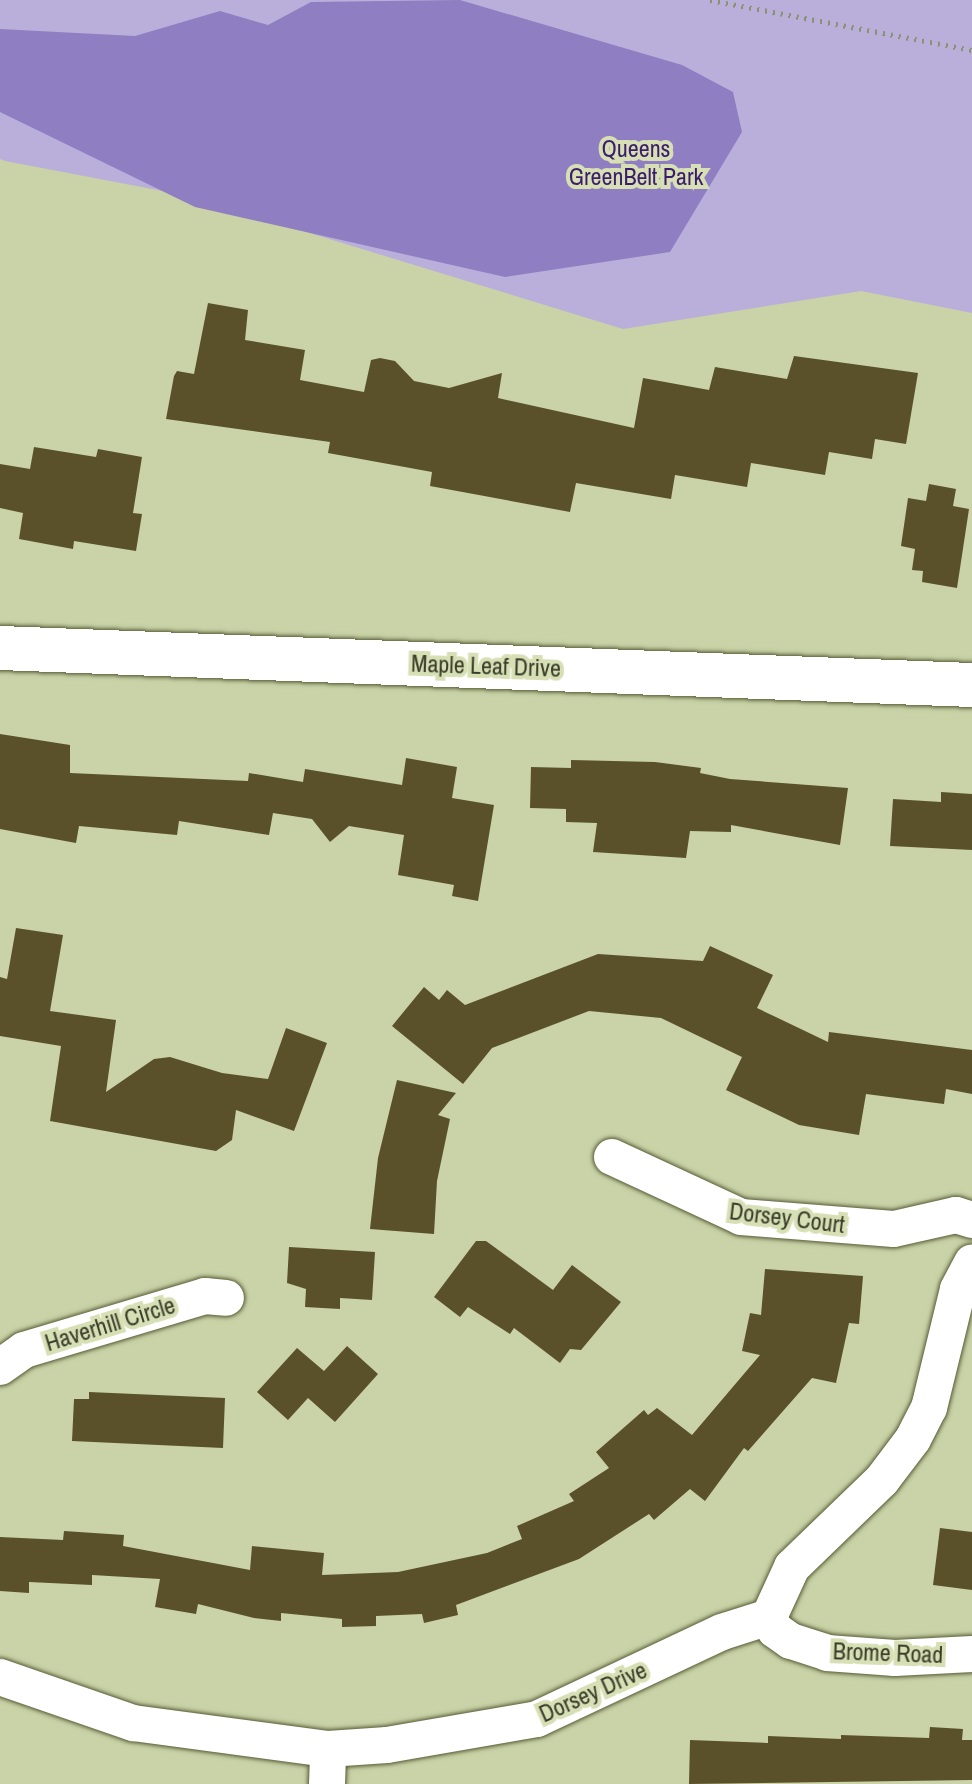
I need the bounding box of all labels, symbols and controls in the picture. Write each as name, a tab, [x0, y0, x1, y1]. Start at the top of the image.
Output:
park label: Queens GreenBelt Park	[569, 135, 703, 191]
street label: Maple Leaf Drive	[411, 649, 561, 683]
street label: Dorsey Court	[728, 1197, 846, 1239]
street label: Haverhill Circle	[41, 1291, 179, 1357]
street label: Brome Road	[832, 1637, 944, 1669]
street label: Dorsey Drive	[535, 1655, 651, 1729]

